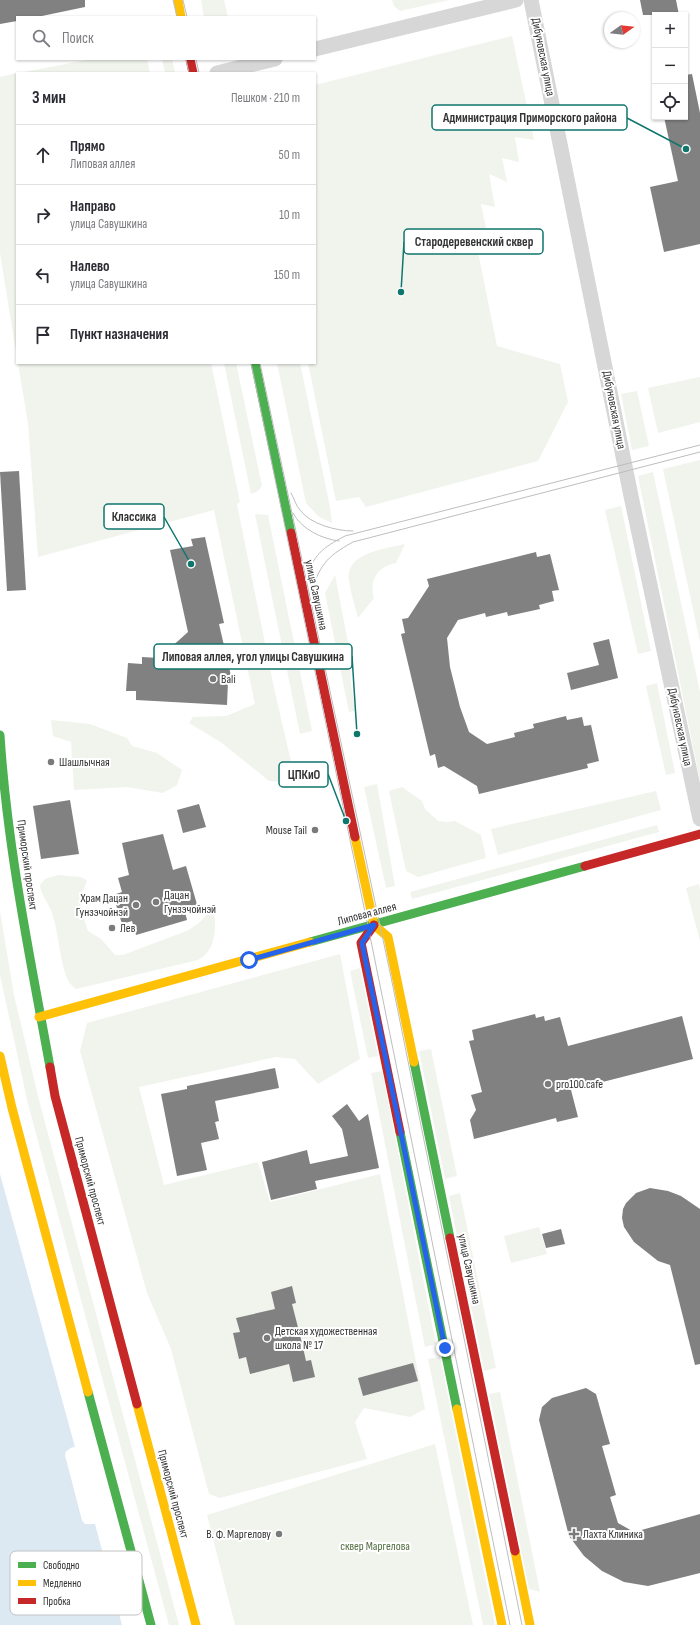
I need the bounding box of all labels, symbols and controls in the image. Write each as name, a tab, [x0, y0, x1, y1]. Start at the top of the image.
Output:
north arrow	[604, 12, 640, 48]
map controls	[652, 12, 688, 120]
button: +	[652, 12, 688, 48]
search box	[16, 16, 316, 60]
street label: Дибуновская улица	[528, 17, 558, 98]
icon: search	[30, 27, 52, 49]
text: Поиск	[62, 29, 94, 48]
button: −	[652, 48, 688, 84]
button: locate	[652, 84, 688, 120]
text: 3 мин	[32, 88, 66, 108]
text: Пешком · 210 m	[231, 90, 300, 106]
callout: Администрация Приморского района	[432, 105, 627, 130]
text: Администрация Приморского района	[442, 110, 617, 126]
text: Прямо	[70, 137, 105, 156]
icon: ahead	[32, 144, 54, 166]
text: 50 m	[279, 147, 300, 163]
text: Липовая аллея	[70, 156, 135, 172]
text: Направо	[70, 197, 116, 216]
icon: right	[32, 204, 54, 226]
text: 10 m	[279, 207, 300, 223]
text: улица Савушкина	[70, 216, 147, 232]
callout: Стародеревенский сквер	[404, 229, 543, 254]
text: Стародеревенский сквер	[415, 234, 534, 250]
text: Налево	[70, 257, 110, 276]
icon: left	[32, 264, 54, 286]
text: 150 m	[274, 267, 300, 283]
text: улица Савушкина	[70, 276, 147, 292]
icon: arrive	[32, 324, 54, 346]
text: Пункт назначения	[70, 325, 168, 344]
street label: Дибуновская улица	[599, 370, 629, 451]
callout: Классика	[104, 504, 164, 529]
text: Классика	[112, 509, 156, 525]
street label: улица Савушкина	[301, 559, 331, 632]
callout: Липовая аллея, угол улицы Савушкина	[154, 644, 352, 669]
text: Липовая аллея, угол улицы Савушкина	[162, 649, 344, 665]
place label: Bali	[221, 672, 236, 687]
marker: Bali	[208, 674, 218, 684]
street label: Дибуновская улица	[664, 687, 696, 768]
place label: Шашлычная	[59, 755, 110, 770]
marker: Шашлычная	[46, 757, 56, 767]
callout: ЦПКиО	[279, 762, 328, 787]
text: ЦПКиО	[288, 767, 321, 783]
street label: Приморский проспект	[13, 819, 41, 911]
place label: Mouse Tail	[266, 823, 307, 838]
marker: Mouse Tail	[310, 825, 320, 835]
place label: Дацан Гунзэчойнэй	[164, 888, 216, 917]
place label: Храм Дацан Гунзэчойнэй	[76, 891, 128, 920]
marker: Дацан Гунзэчойнэй	[151, 897, 161, 907]
street label: Липовая аллея	[336, 899, 398, 929]
marker: Храм Дацан Гунзэчойнэй	[131, 900, 141, 910]
place label: Лев	[120, 921, 136, 936]
marker: Лев	[107, 923, 117, 933]
route start	[240, 951, 258, 969]
place label: pro100.cafe	[556, 1077, 603, 1092]
marker: pro100.cafe	[543, 1079, 553, 1089]
street label: Приморский проспект	[71, 1135, 109, 1227]
street label: улица Савушкина	[454, 1233, 484, 1306]
place label: Детская художественная школа № 17	[275, 1324, 378, 1353]
marker: Детская художественная школа № 17	[262, 1333, 272, 1343]
route end	[436, 1339, 454, 1357]
street label: Приморский проспект	[154, 1448, 192, 1540]
place label: В. Ф. Маргелову	[206, 1527, 271, 1542]
place label: Лахта Клиника	[583, 1527, 643, 1542]
marker: Лахта Клиника	[568, 1528, 580, 1540]
marker: В. Ф. Маргелову	[274, 1529, 284, 1539]
park label: сквер Маргелова	[340, 1539, 410, 1554]
legend	[10, 1551, 142, 1615]
text: Свободно	[43, 1559, 80, 1572]
text: Медленно	[43, 1577, 82, 1590]
text: Пробка	[43, 1595, 71, 1608]

